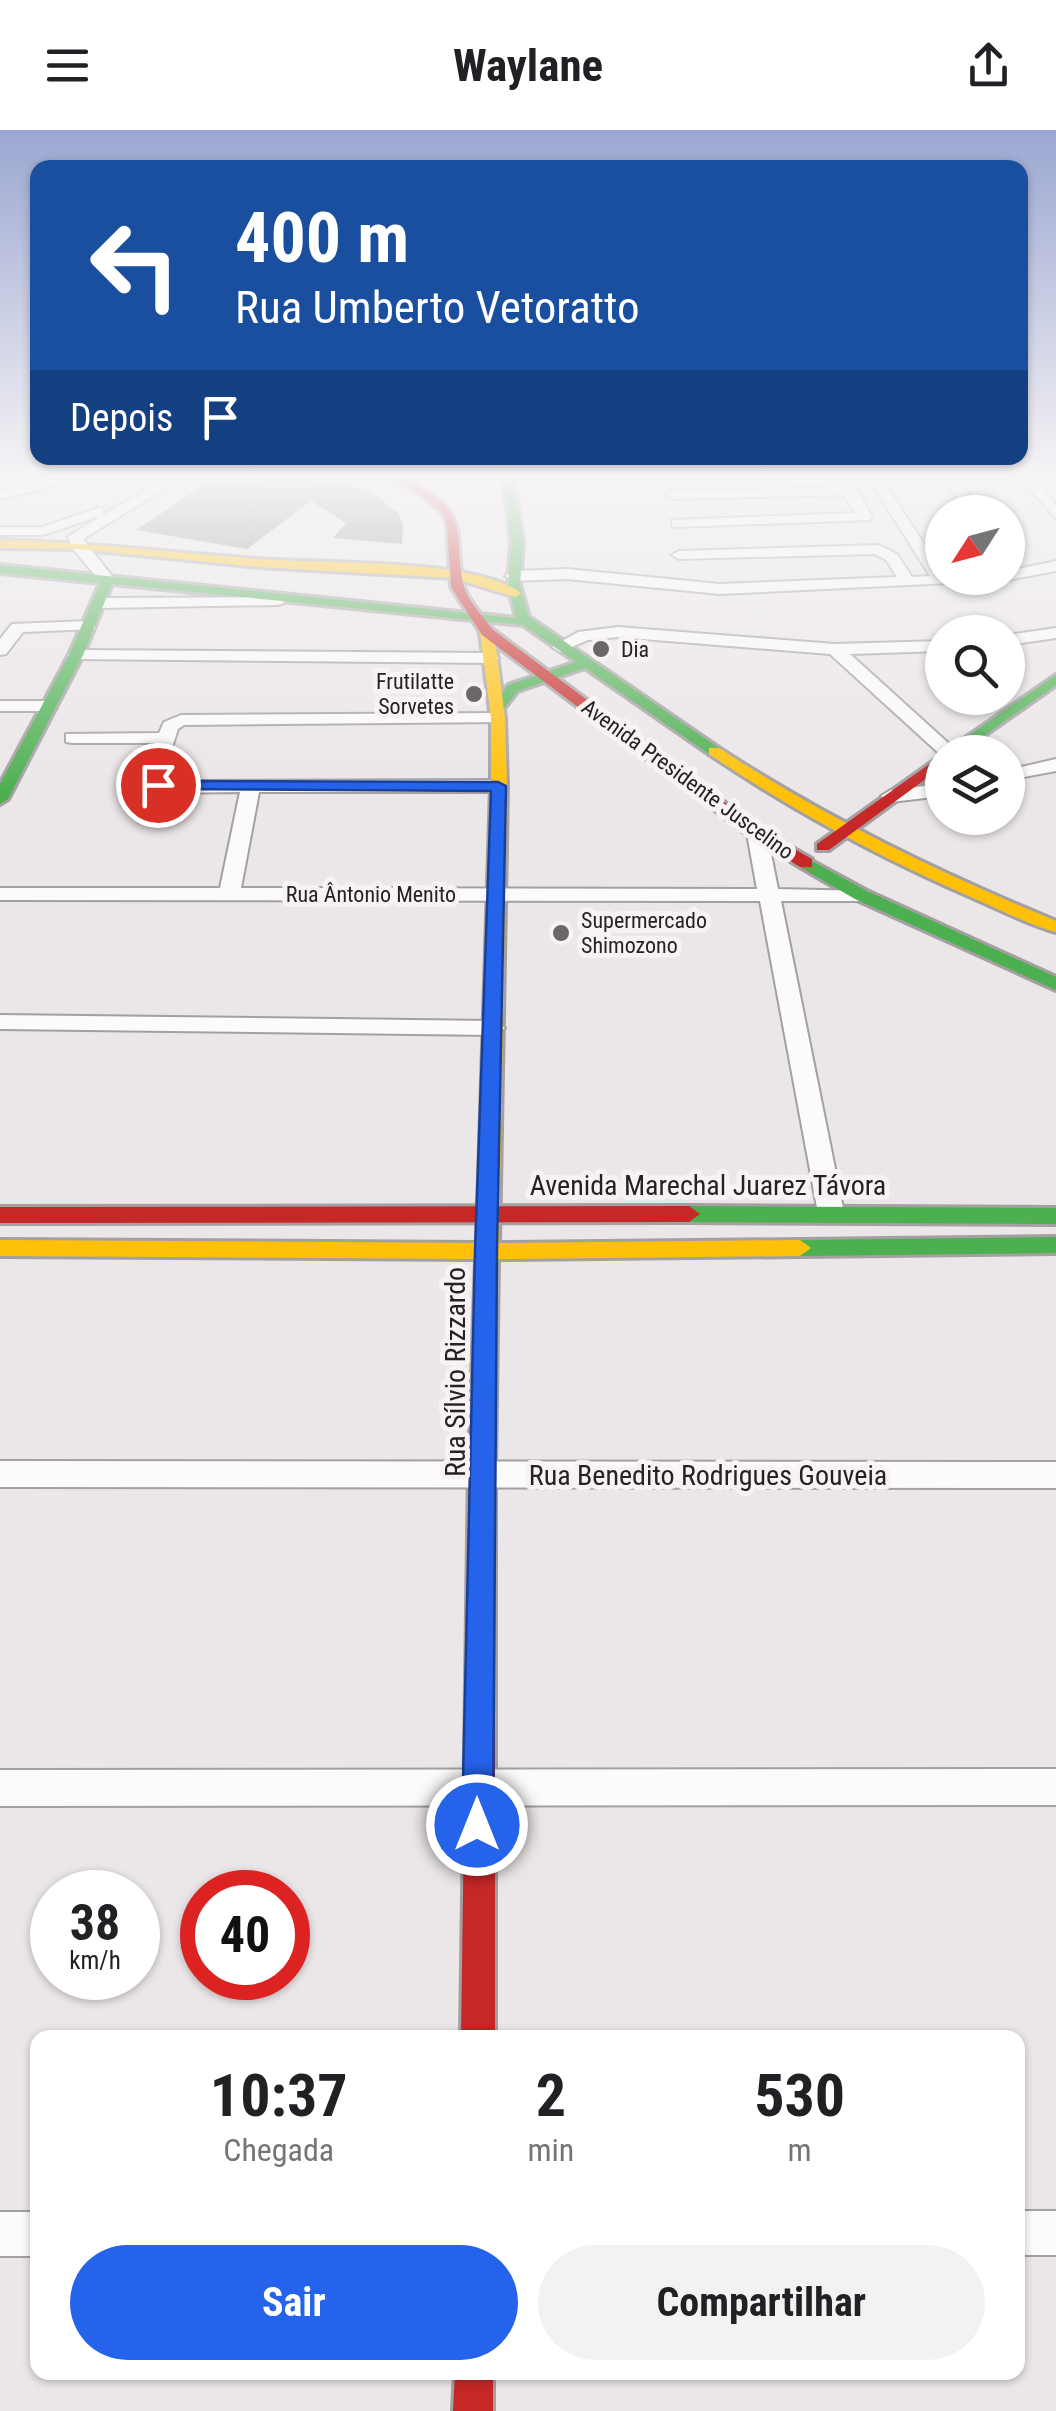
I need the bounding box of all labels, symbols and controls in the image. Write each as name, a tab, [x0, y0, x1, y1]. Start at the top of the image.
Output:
icon: menu	[40, 38, 95, 93]
icon: share	[961, 38, 1016, 93]
text: Waylane	[453, 39, 603, 92]
text: 400 m	[235, 197, 409, 279]
icon: left	[70, 200, 200, 330]
text: Rua Umberto Vetoratto	[235, 281, 640, 334]
icon: arrive	[193, 390, 248, 445]
text: Depois	[70, 396, 173, 440]
north arrow	[925, 495, 1025, 595]
map controls	[925, 495, 1025, 835]
button: search	[925, 615, 1025, 715]
place label: Dia	[621, 637, 649, 662]
marker: Dia	[590, 638, 612, 660]
place label: Frutilatte Sorvetes	[376, 669, 454, 719]
marker: Frutilatte Sorvetes	[463, 683, 485, 705]
street label: Avenida Presidente Juscelino	[577, 694, 798, 865]
button: layers	[925, 735, 1025, 835]
pin	[116, 743, 201, 828]
icon: arrive	[131, 758, 186, 813]
street label: Rua Ântonio Menito	[286, 882, 456, 907]
place label: Supermercado Shimozono	[581, 908, 707, 958]
marker: Supermercado Shimozono	[550, 922, 572, 944]
street label: Avenida Marechal Juarez Távora	[530, 1169, 886, 1202]
street label: Rua Sílvio Rizzardo	[439, 1267, 472, 1477]
street label: Rua Benedito Rodrigues Gouveia	[529, 1459, 887, 1492]
position arrow	[425, 1773, 529, 1877]
speed limit sign: 40	[180, 1870, 310, 2000]
text: 38	[70, 1894, 120, 1952]
text: km/h	[69, 1946, 121, 1975]
text: 10:37	[210, 2060, 348, 2131]
text: 2	[536, 2060, 566, 2131]
text: 530	[754, 2060, 845, 2131]
text: Chegada	[223, 2131, 334, 2169]
text: min	[527, 2131, 574, 2169]
text: m	[788, 2131, 812, 2169]
button: Sair	[70, 2245, 518, 2360]
button: Compartilhar	[538, 2245, 985, 2360]

